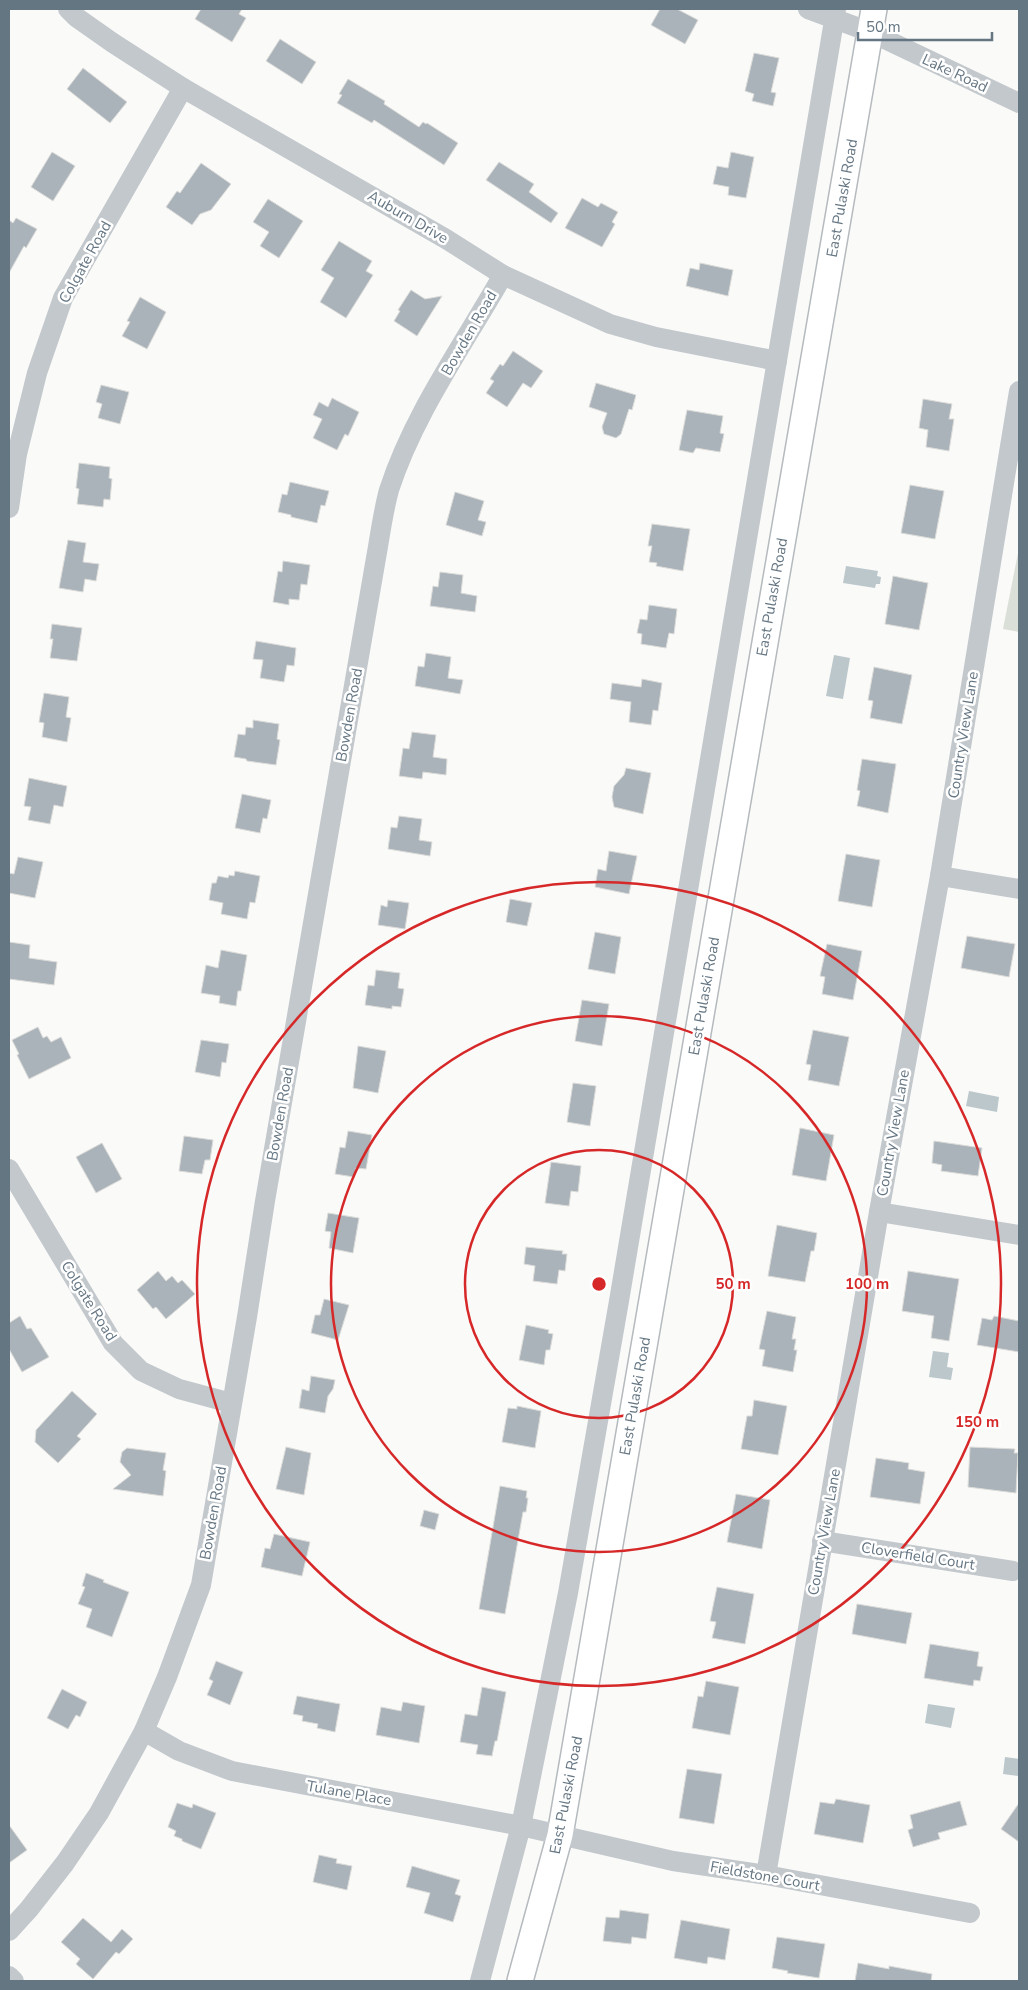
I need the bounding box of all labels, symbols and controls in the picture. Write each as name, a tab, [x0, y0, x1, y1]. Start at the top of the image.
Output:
scale bar	[858, 10, 992, 42]
text: 50 m	[866, 17, 901, 37]
street label: Lake Road	[919, 49, 991, 97]
street label: East Pulaski Road	[822, 137, 862, 259]
street label: Auburn Drive	[364, 186, 452, 248]
street label: Colgate Road	[54, 217, 116, 307]
street label: Bowden Road	[437, 287, 501, 379]
street label: East Pulaski Road	[752, 536, 792, 658]
street label: Bowden Road	[331, 667, 367, 763]
street label: Country View Lane	[943, 670, 983, 800]
street label: East Pulaski Road	[684, 935, 724, 1057]
street label: Bowden Road	[262, 1066, 298, 1162]
street label: Country View Lane	[872, 1068, 914, 1198]
street label: Colgate Road	[56, 1257, 122, 1345]
text: 50 m	[715, 1274, 751, 1294]
text: 100 m	[845, 1274, 889, 1294]
centre of rings	[590, 1275, 608, 1293]
street label: East Pulaski Road	[615, 1335, 655, 1457]
text: 150 m	[955, 1412, 999, 1432]
street label: Bowden Road	[195, 1465, 231, 1561]
street label: Country View Lane	[803, 1467, 845, 1597]
street label: Cloverfield Court	[860, 1537, 977, 1575]
street label: East Pulaski Road	[545, 1734, 587, 1856]
street label: Tulane Place	[305, 1776, 393, 1810]
street label: Fieldstone Court	[709, 1857, 822, 1896]

